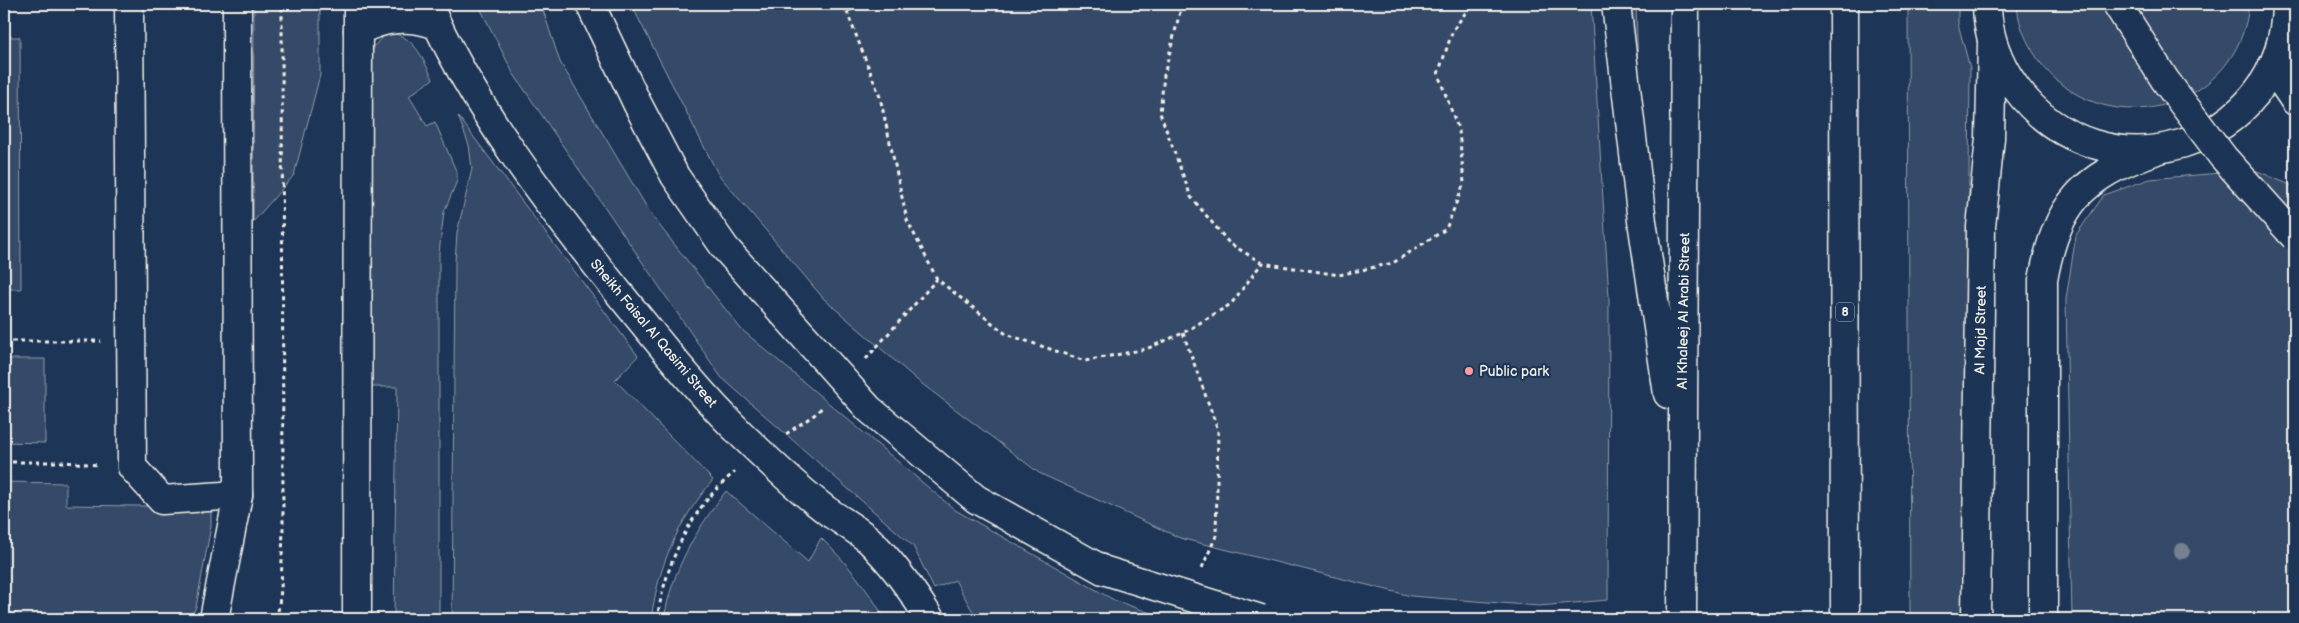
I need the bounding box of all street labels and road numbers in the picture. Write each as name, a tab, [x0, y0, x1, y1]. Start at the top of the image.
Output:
street label: Al Khaleej Al Arabi Street	[1674, 232, 1693, 389]
street label: Sheikh Faisal Al Qasimi Street	[587, 256, 721, 411]
street label: Al Majd Street	[1971, 285, 1990, 375]
road number: 8	[1836, 302, 1854, 322]

